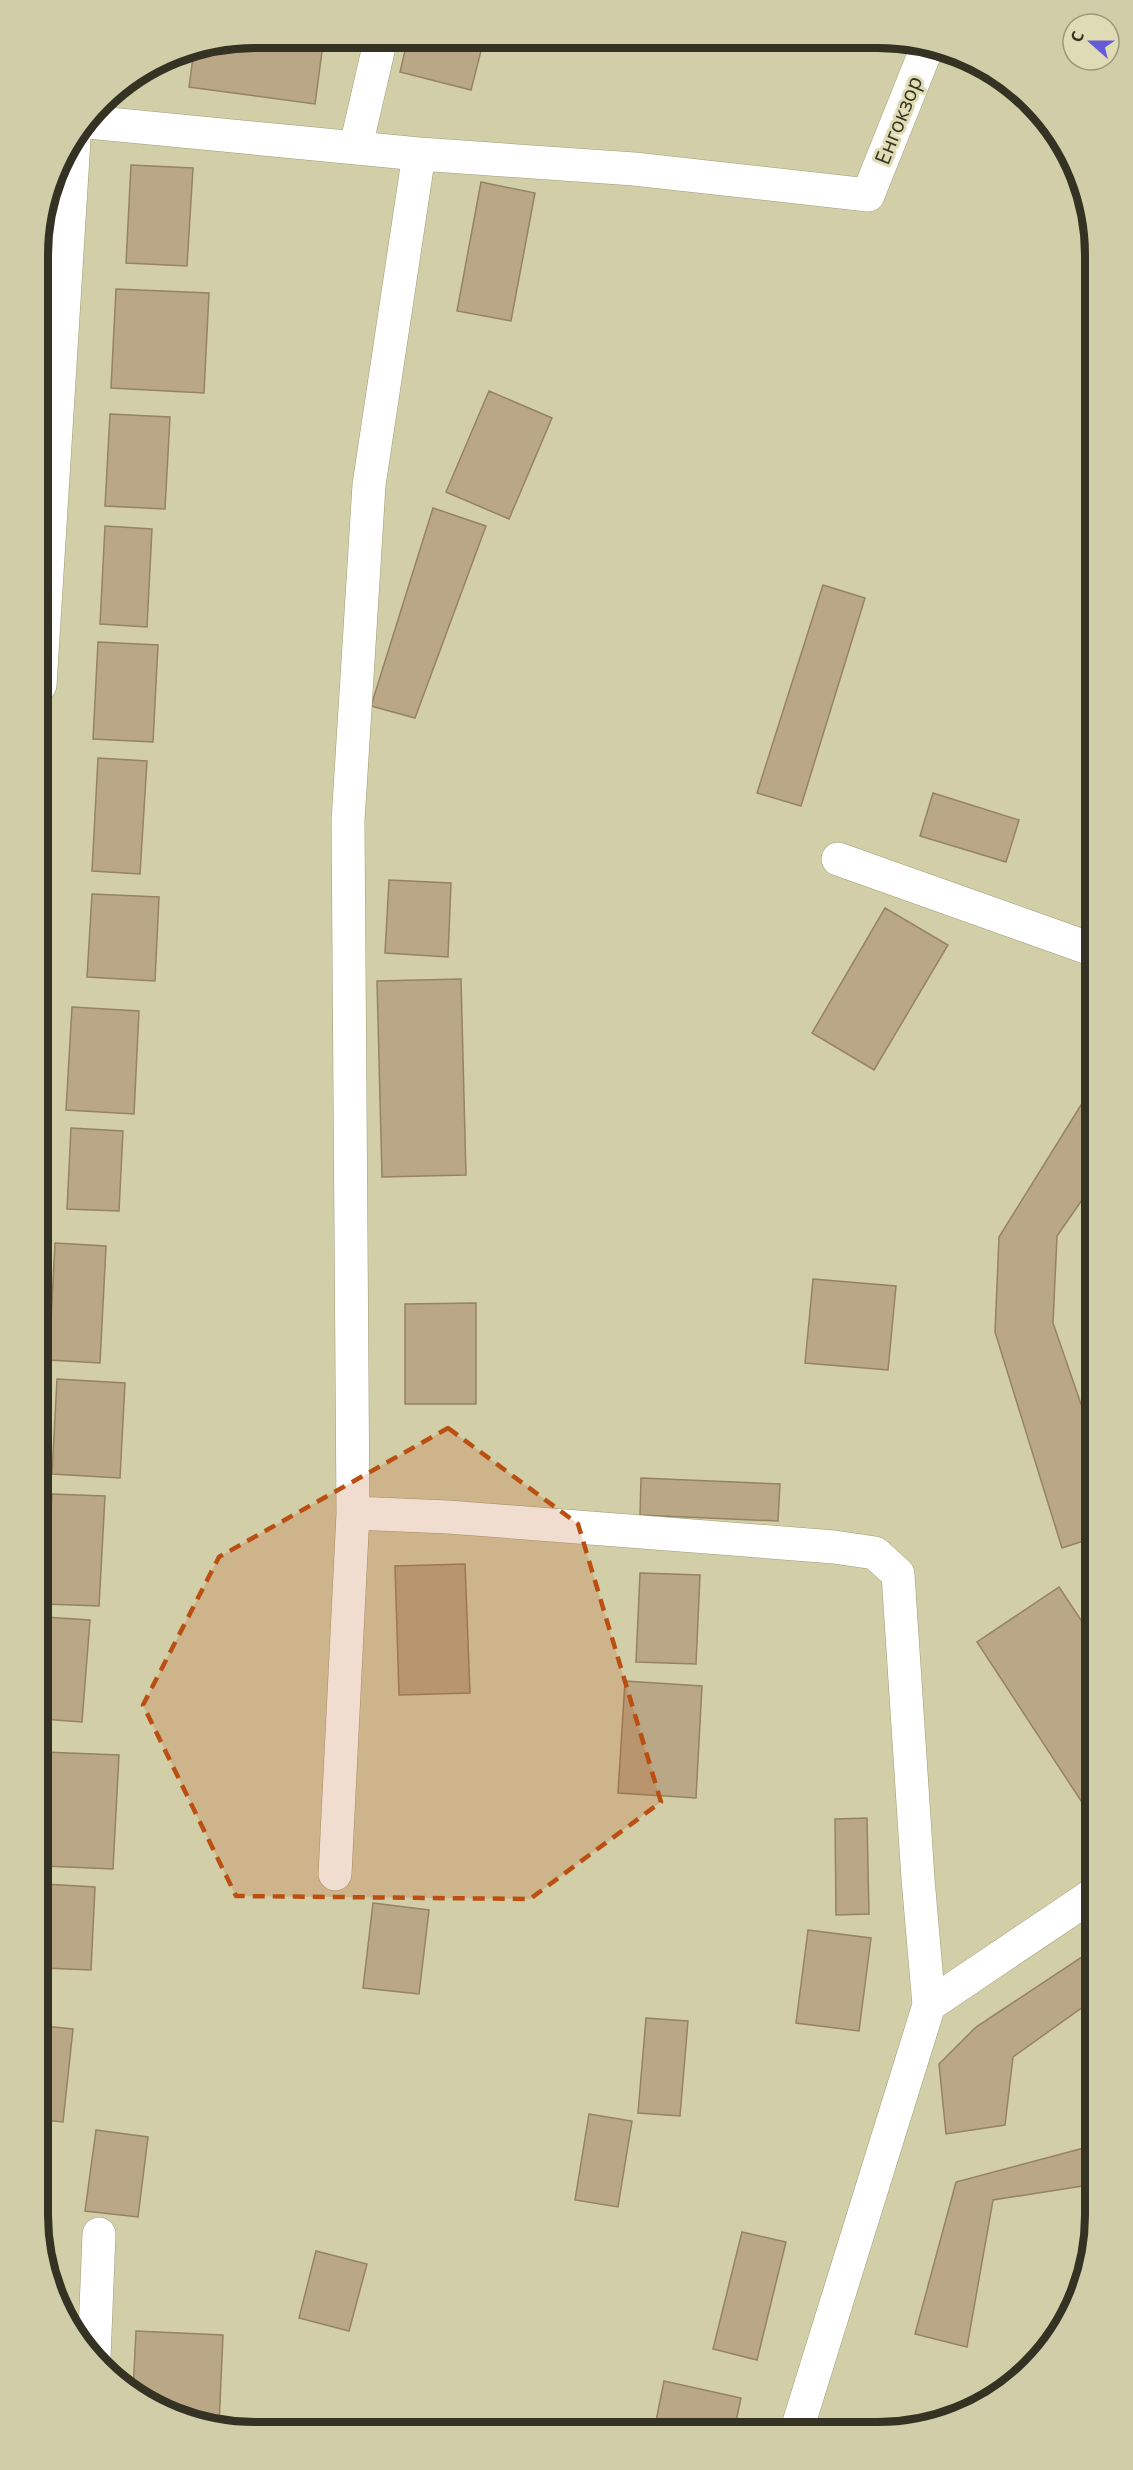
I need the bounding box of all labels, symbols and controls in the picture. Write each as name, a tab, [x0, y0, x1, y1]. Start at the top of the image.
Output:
north arrow	[1061, 12, 1121, 72]
text: С	[1065, 28, 1089, 45]
street label: Енгокзор	[868, 72, 928, 168]

